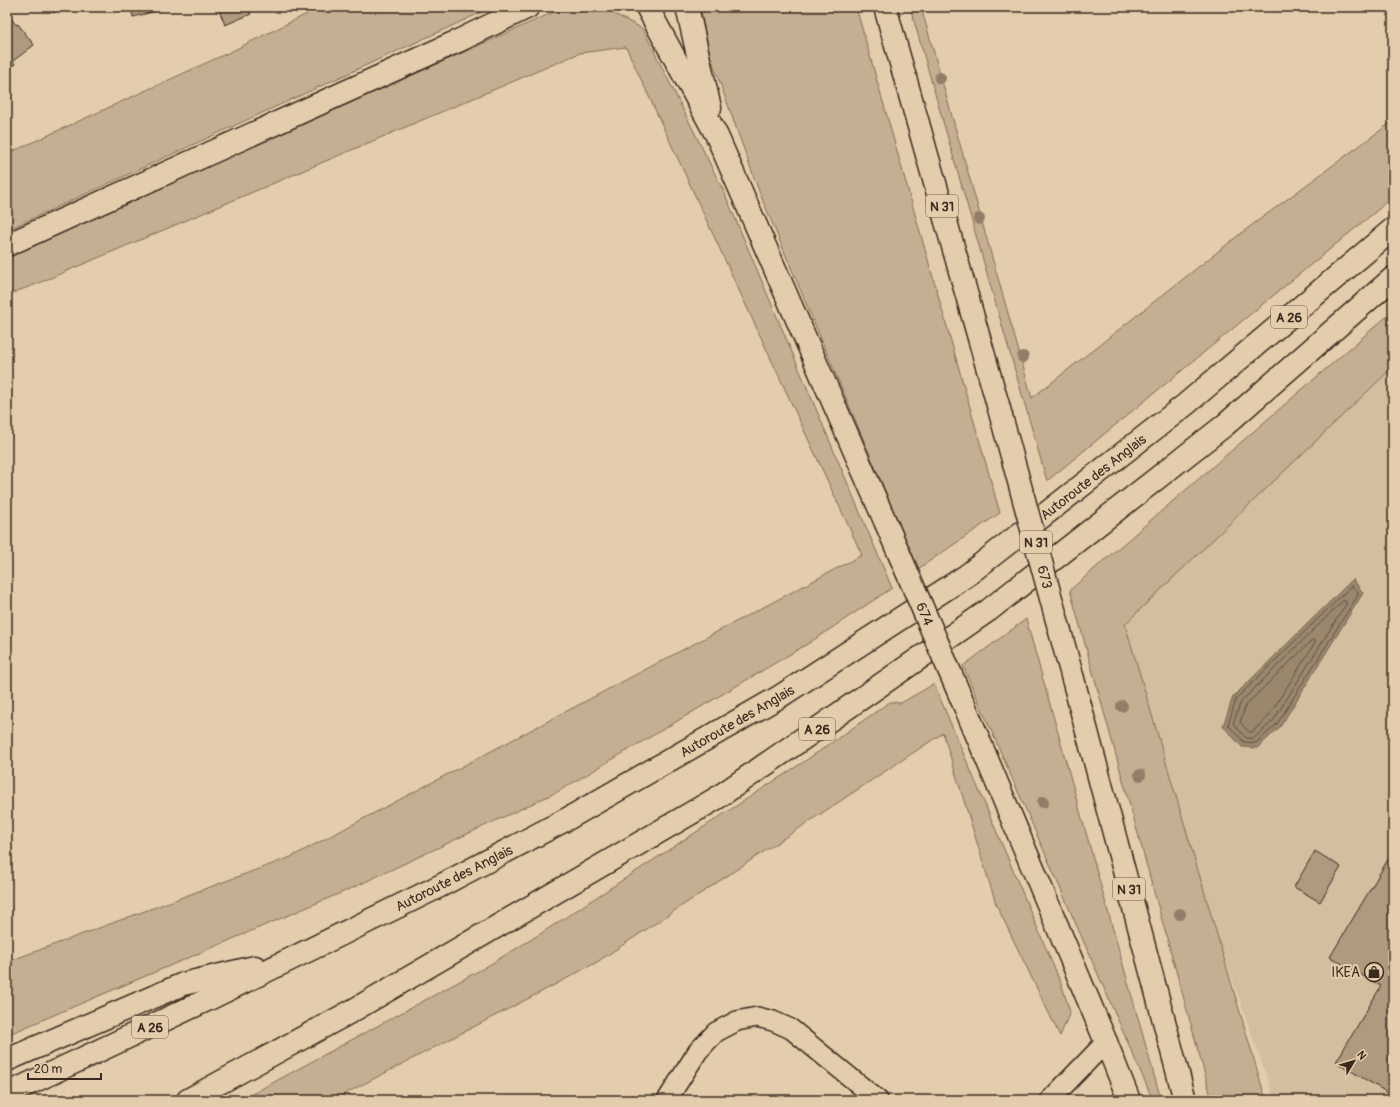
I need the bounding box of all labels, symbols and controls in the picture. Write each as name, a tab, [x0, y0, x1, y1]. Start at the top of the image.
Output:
road number: N 31	[926, 195, 958, 217]
road number: A 26	[1271, 306, 1307, 328]
street label: Autoroute des Anglais	[1037, 430, 1150, 524]
road number: N 31	[1020, 531, 1052, 553]
street label: 673	[1033, 564, 1056, 591]
street label: 674	[912, 600, 937, 628]
street label: Autoroute des Anglais	[677, 681, 798, 761]
road number: A 26	[799, 718, 835, 740]
street label: Autoroute des Anglais	[393, 841, 516, 915]
road number: N 31	[1113, 878, 1145, 900]
shop icon: IKEA	[1363, 961, 1385, 983]
place label: IKEA	[1331, 964, 1360, 981]
road number: A 26	[132, 1016, 168, 1038]
north arrow	[1334, 1041, 1374, 1081]
text: N	[1354, 1048, 1369, 1063]
scale bar	[28, 1055, 101, 1081]
text: 20 m	[34, 1062, 63, 1077]

